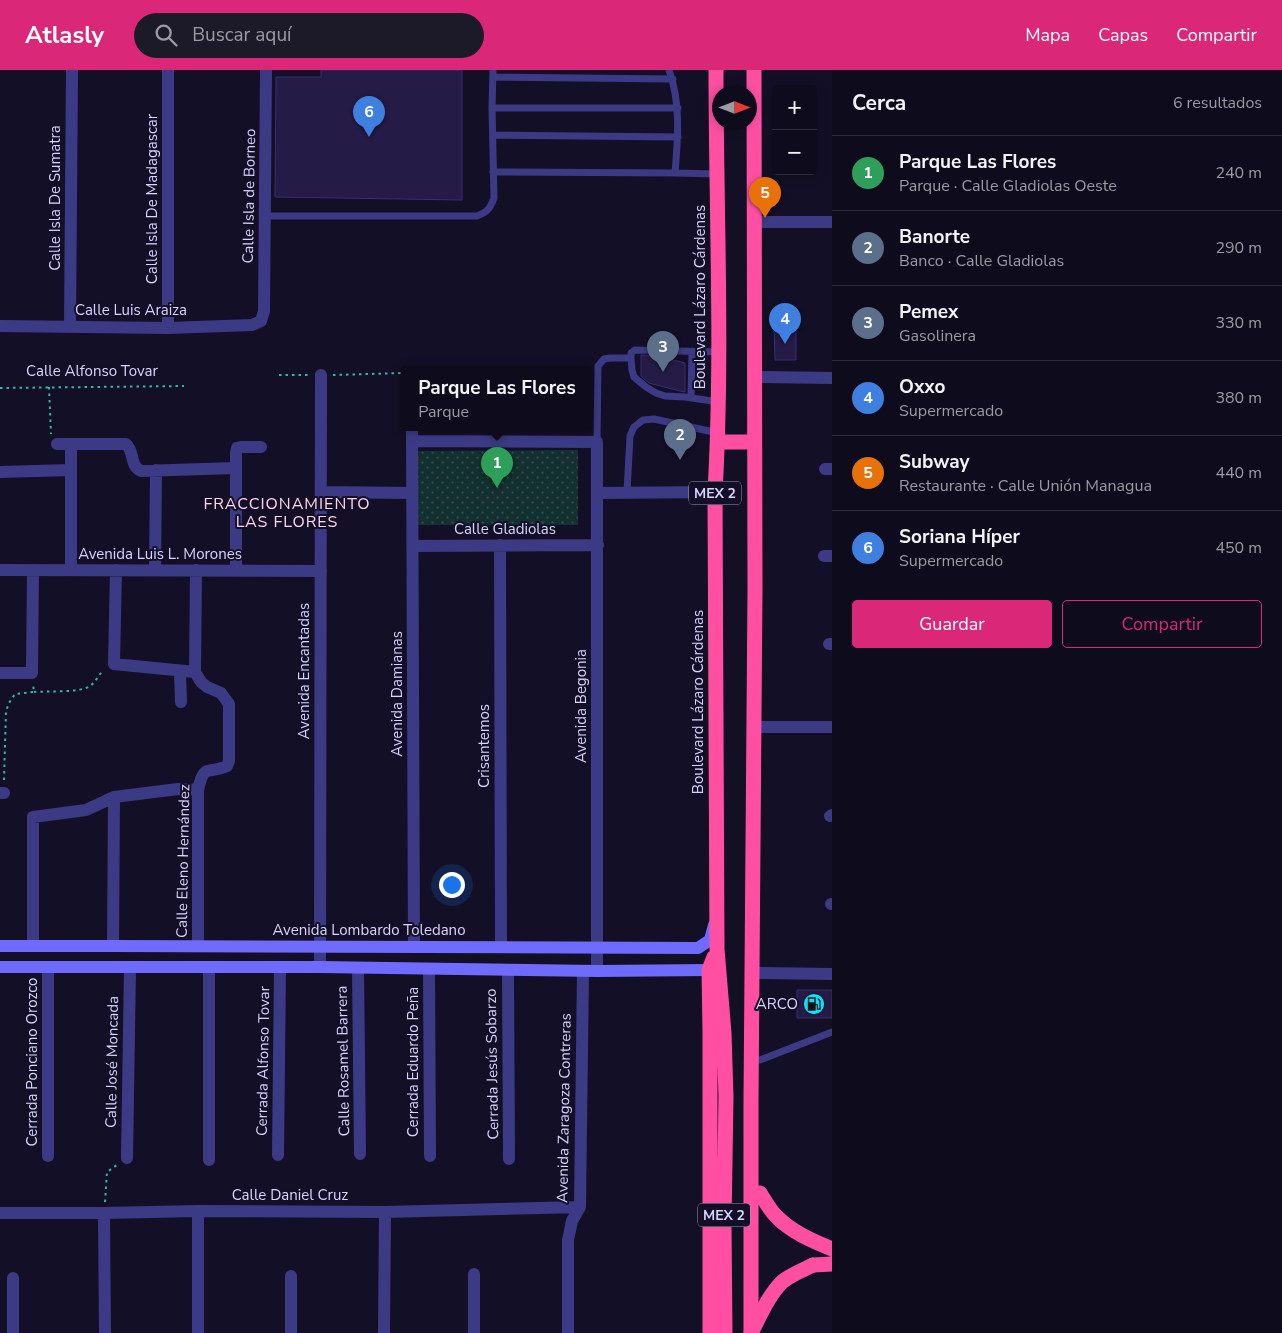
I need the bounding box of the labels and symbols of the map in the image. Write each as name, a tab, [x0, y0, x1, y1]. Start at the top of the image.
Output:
north arrow	[712, 85, 757, 130]
pin: 6	[353, 96, 385, 137]
street label: Calle Isla De Madagascar	[142, 113, 162, 284]
street label: Calle Isla De Sumatra	[45, 125, 65, 271]
street label: Calle Isla de Borneo	[238, 128, 260, 264]
pin: 5	[749, 177, 781, 218]
street label: Boulevard Lázaro Cárdenas	[690, 205, 710, 389]
street label: Calle Luis Araiza	[75, 300, 187, 320]
pin: 4	[769, 303, 801, 344]
pin: 3	[647, 331, 679, 372]
street label: Calle Alfonso Tovar	[26, 361, 159, 381]
pin: 2	[664, 419, 696, 460]
pin: 1	[481, 447, 513, 488]
road number: MEX 2	[689, 482, 741, 504]
district label: FRACCIONAMIENTO LAS FLORES	[204, 493, 370, 533]
street label: Calle Gladiolas	[454, 519, 556, 539]
street label: Avenida Luis L. Morones	[78, 544, 242, 564]
street label: Avenida Encantadas	[294, 603, 314, 739]
street label: Boulevard Lázaro Cárdenas	[688, 610, 708, 794]
street label: Avenida Damianas	[387, 631, 407, 757]
street label: Avenida Begonia	[571, 649, 591, 763]
street label: Crisantemos	[474, 704, 494, 788]
street label: Calle Eleno Hernández	[172, 784, 194, 938]
your location	[439, 872, 465, 898]
street label: Avenida Lombardo Toledano	[273, 920, 465, 940]
street label: Cerrada Ponciano Orozco	[22, 978, 42, 1146]
street label: Cerrada Alfonso Tovar	[252, 985, 274, 1136]
street label: Calle Rosamel Barrera	[332, 985, 354, 1137]
street label: Cerrada Eduardo Peña	[403, 987, 423, 1137]
street label: Cerrada Jesús Sobarzo	[481, 988, 503, 1140]
fuel station icon: ARCO	[802, 992, 826, 1016]
place label: ARCO	[756, 994, 798, 1014]
street label: Calle José Moncada	[101, 996, 123, 1128]
street label: Avenida Zaragoza Contreras	[552, 1013, 576, 1203]
street label: Calle Daniel Cruz	[232, 1185, 348, 1205]
road number: MEX 2	[698, 1204, 750, 1226]

